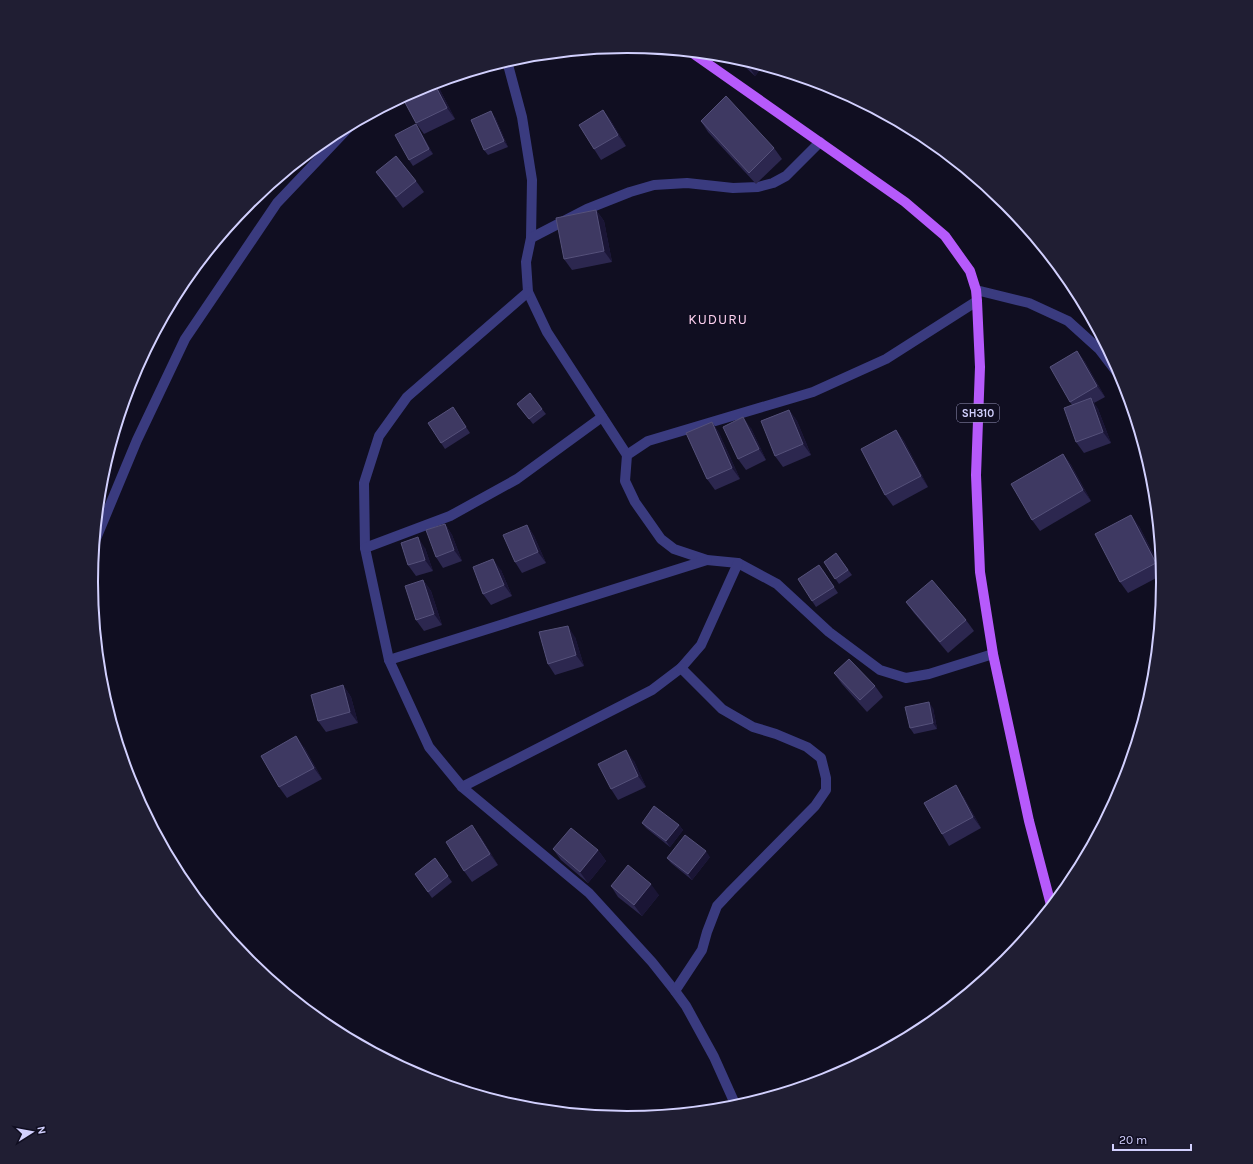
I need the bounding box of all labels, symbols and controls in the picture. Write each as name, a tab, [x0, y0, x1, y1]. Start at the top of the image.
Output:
district label: KUDURU	[688, 311, 748, 328]
road number: SH310	[957, 404, 999, 422]
north arrow	[12, 1112, 52, 1152]
text: N	[34, 1125, 48, 1135]
scale bar	[1113, 1126, 1191, 1152]
text: 20 m	[1119, 1133, 1147, 1147]

